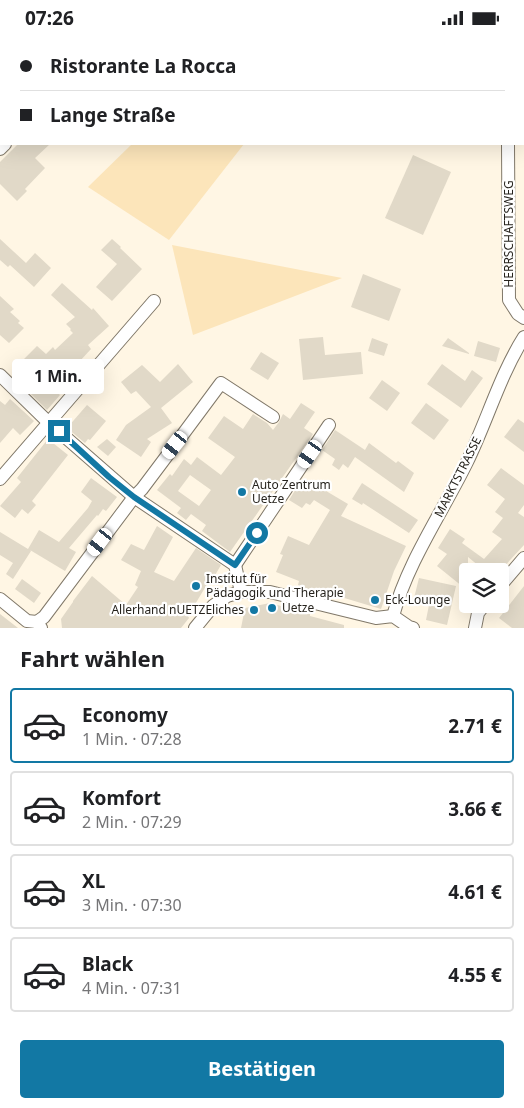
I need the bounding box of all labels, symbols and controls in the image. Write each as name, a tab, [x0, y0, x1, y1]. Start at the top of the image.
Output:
text: 07:26	[25, 5, 74, 31]
text: Ristorante La Rocca	[50, 53, 236, 79]
text: Lange Straße	[50, 102, 176, 128]
street label: HERRSCHAFTSWEG	[500, 180, 517, 288]
callout: 1 Min.	[13, 359, 105, 393]
text: 1 Min.	[34, 365, 82, 387]
route end	[48, 420, 70, 442]
car	[159, 429, 190, 461]
street label: MARKTSTRASSE	[430, 434, 485, 520]
car	[295, 437, 324, 471]
place label: Auto Zentrum Uetze	[252, 476, 331, 507]
marker: Auto Zentrum Uetze	[236, 486, 248, 498]
route start	[246, 522, 268, 544]
car	[84, 526, 115, 558]
map controls	[459, 563, 509, 613]
button: layers	[459, 563, 509, 613]
place label: Institut für Pädagogik und Therapie	[206, 570, 344, 601]
marker: Institut für Pädagogik und Therapie	[190, 580, 202, 592]
place label: Eck-Lounge	[385, 591, 450, 608]
marker: Eck-Lounge	[369, 594, 381, 606]
place label: Uetze	[282, 599, 315, 616]
place label: Allerhand nUETZEliches	[111, 601, 244, 618]
marker: Uetze	[266, 602, 278, 614]
marker: Allerhand nUETZEliches	[248, 604, 260, 616]
text: Fahrt wählen	[20, 643, 165, 673]
text: Economy	[82, 702, 168, 728]
icon: car	[22, 703, 67, 748]
text: 2.71 €	[448, 713, 502, 739]
text: 1 Min. · 07:28	[82, 728, 182, 750]
text: Komfort	[82, 785, 161, 811]
icon: car	[22, 786, 67, 831]
text: 3.66 €	[448, 796, 502, 822]
text: 2 Min. · 07:29	[82, 811, 182, 833]
text: XL	[82, 868, 105, 894]
icon: car	[22, 869, 67, 914]
text: 4.61 €	[448, 879, 502, 905]
text: 3 Min. · 07:30	[82, 894, 182, 916]
text: Black	[82, 951, 133, 977]
icon: car	[22, 952, 67, 997]
text: 4.55 €	[448, 962, 502, 988]
text: 4 Min. · 07:31	[82, 977, 182, 999]
button: Bestätigen	[20, 1040, 504, 1098]

